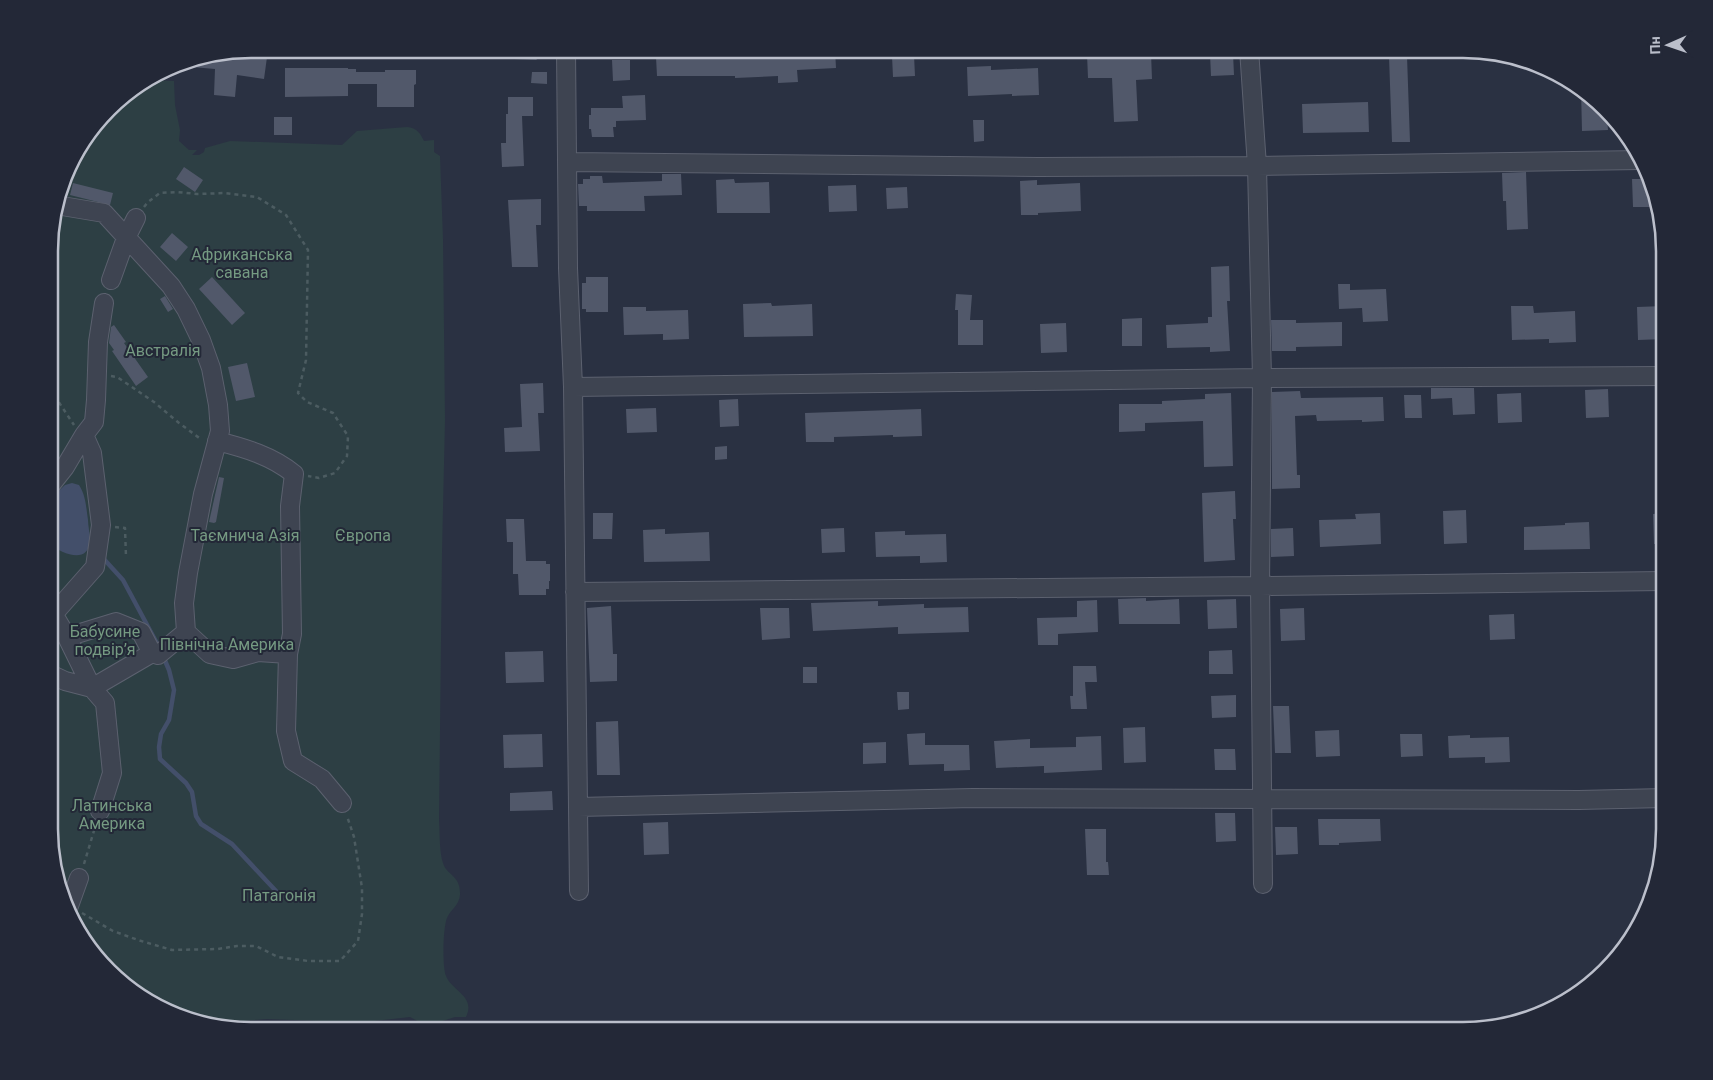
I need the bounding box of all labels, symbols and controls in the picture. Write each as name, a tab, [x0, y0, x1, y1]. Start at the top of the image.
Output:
north arrow	[1643, 20, 1693, 70]
text: Пн	[1647, 36, 1663, 55]
park label: Африканська савана	[191, 245, 293, 282]
park label: Австралія	[125, 341, 201, 360]
park label: Таємнича Азія	[191, 526, 299, 545]
park label: Європа	[335, 526, 391, 545]
park label: Бабусине подвір’я	[70, 622, 140, 659]
park label: Північна Америка	[160, 635, 294, 654]
park label: Латинська Америка	[72, 796, 152, 833]
park label: Патагонія	[242, 886, 316, 905]

